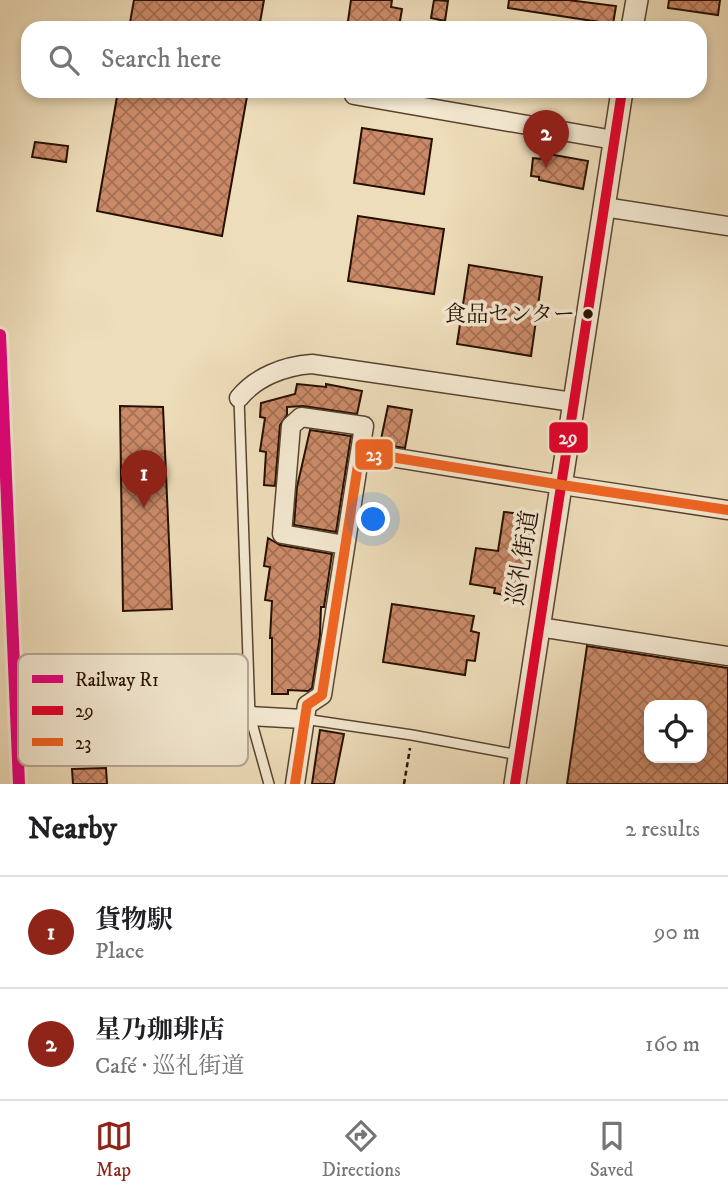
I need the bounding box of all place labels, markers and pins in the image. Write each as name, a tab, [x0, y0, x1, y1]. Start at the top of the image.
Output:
pin: 2	[523, 110, 569, 168]
place label: 食品センター	[444, 301, 575, 328]
marker: 食品センター	[581, 307, 595, 321]
pin: 1	[121, 450, 167, 508]

